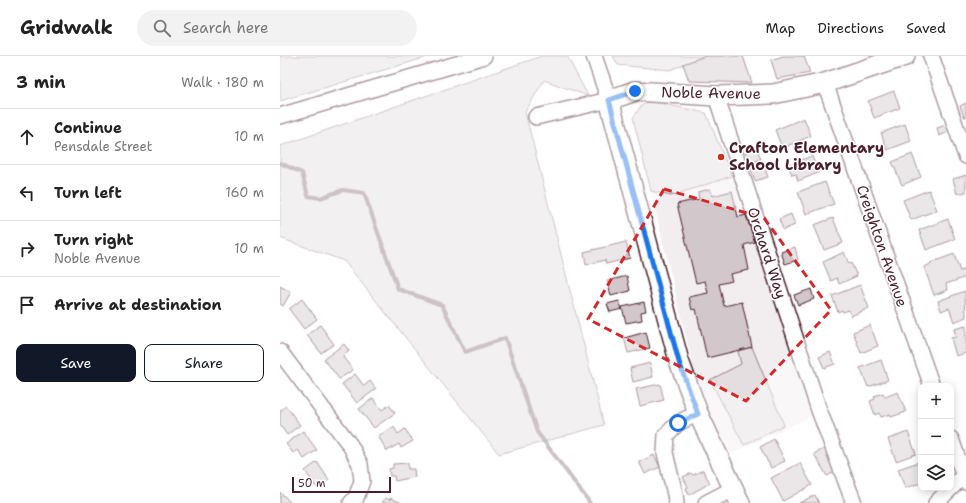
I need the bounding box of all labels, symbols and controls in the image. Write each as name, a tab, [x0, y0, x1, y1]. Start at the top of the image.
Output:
search box	[137, 10, 417, 46]
text: Gridwalk	[20, 15, 113, 40]
icon: search	[151, 17, 173, 39]
text: Search here	[183, 18, 269, 38]
text: Map	[766, 19, 796, 37]
text: Directions	[818, 19, 884, 37]
text: Saved	[906, 19, 946, 37]
text: 3 min	[16, 71, 66, 93]
text: Walk · 180 m	[181, 74, 264, 91]
route end	[626, 82, 644, 100]
street label: Noble Avenue	[661, 82, 761, 104]
text: Continue	[54, 118, 122, 138]
icon: ahead	[16, 126, 38, 148]
text: 10 m	[234, 128, 264, 145]
text: Pensdale Street	[54, 138, 152, 155]
place label: Crafton Elementary School Library	[729, 138, 884, 175]
marker: Crafton Elementary School Library	[716, 152, 726, 162]
icon: left	[16, 182, 38, 204]
street label: Creighton Avenue	[852, 182, 912, 310]
text: Turn left	[54, 183, 122, 203]
text: 160 m	[226, 184, 264, 201]
street label: Orchard Way	[743, 205, 791, 301]
text: Turn right	[54, 230, 134, 250]
icon: right	[16, 238, 38, 260]
text: 10 m	[234, 240, 264, 257]
text: Noble Avenue	[54, 250, 141, 267]
icon: arrive	[16, 294, 38, 316]
text: Arrive at destination	[54, 295, 222, 315]
button: Save	[16, 344, 136, 382]
button: Share	[144, 344, 264, 382]
map controls	[918, 383, 954, 491]
button: +	[918, 383, 954, 419]
route start	[669, 414, 687, 432]
button: −	[918, 419, 954, 455]
button: layers	[918, 455, 954, 491]
scale bar	[292, 475, 391, 494]
text: 50 m	[298, 476, 326, 491]

